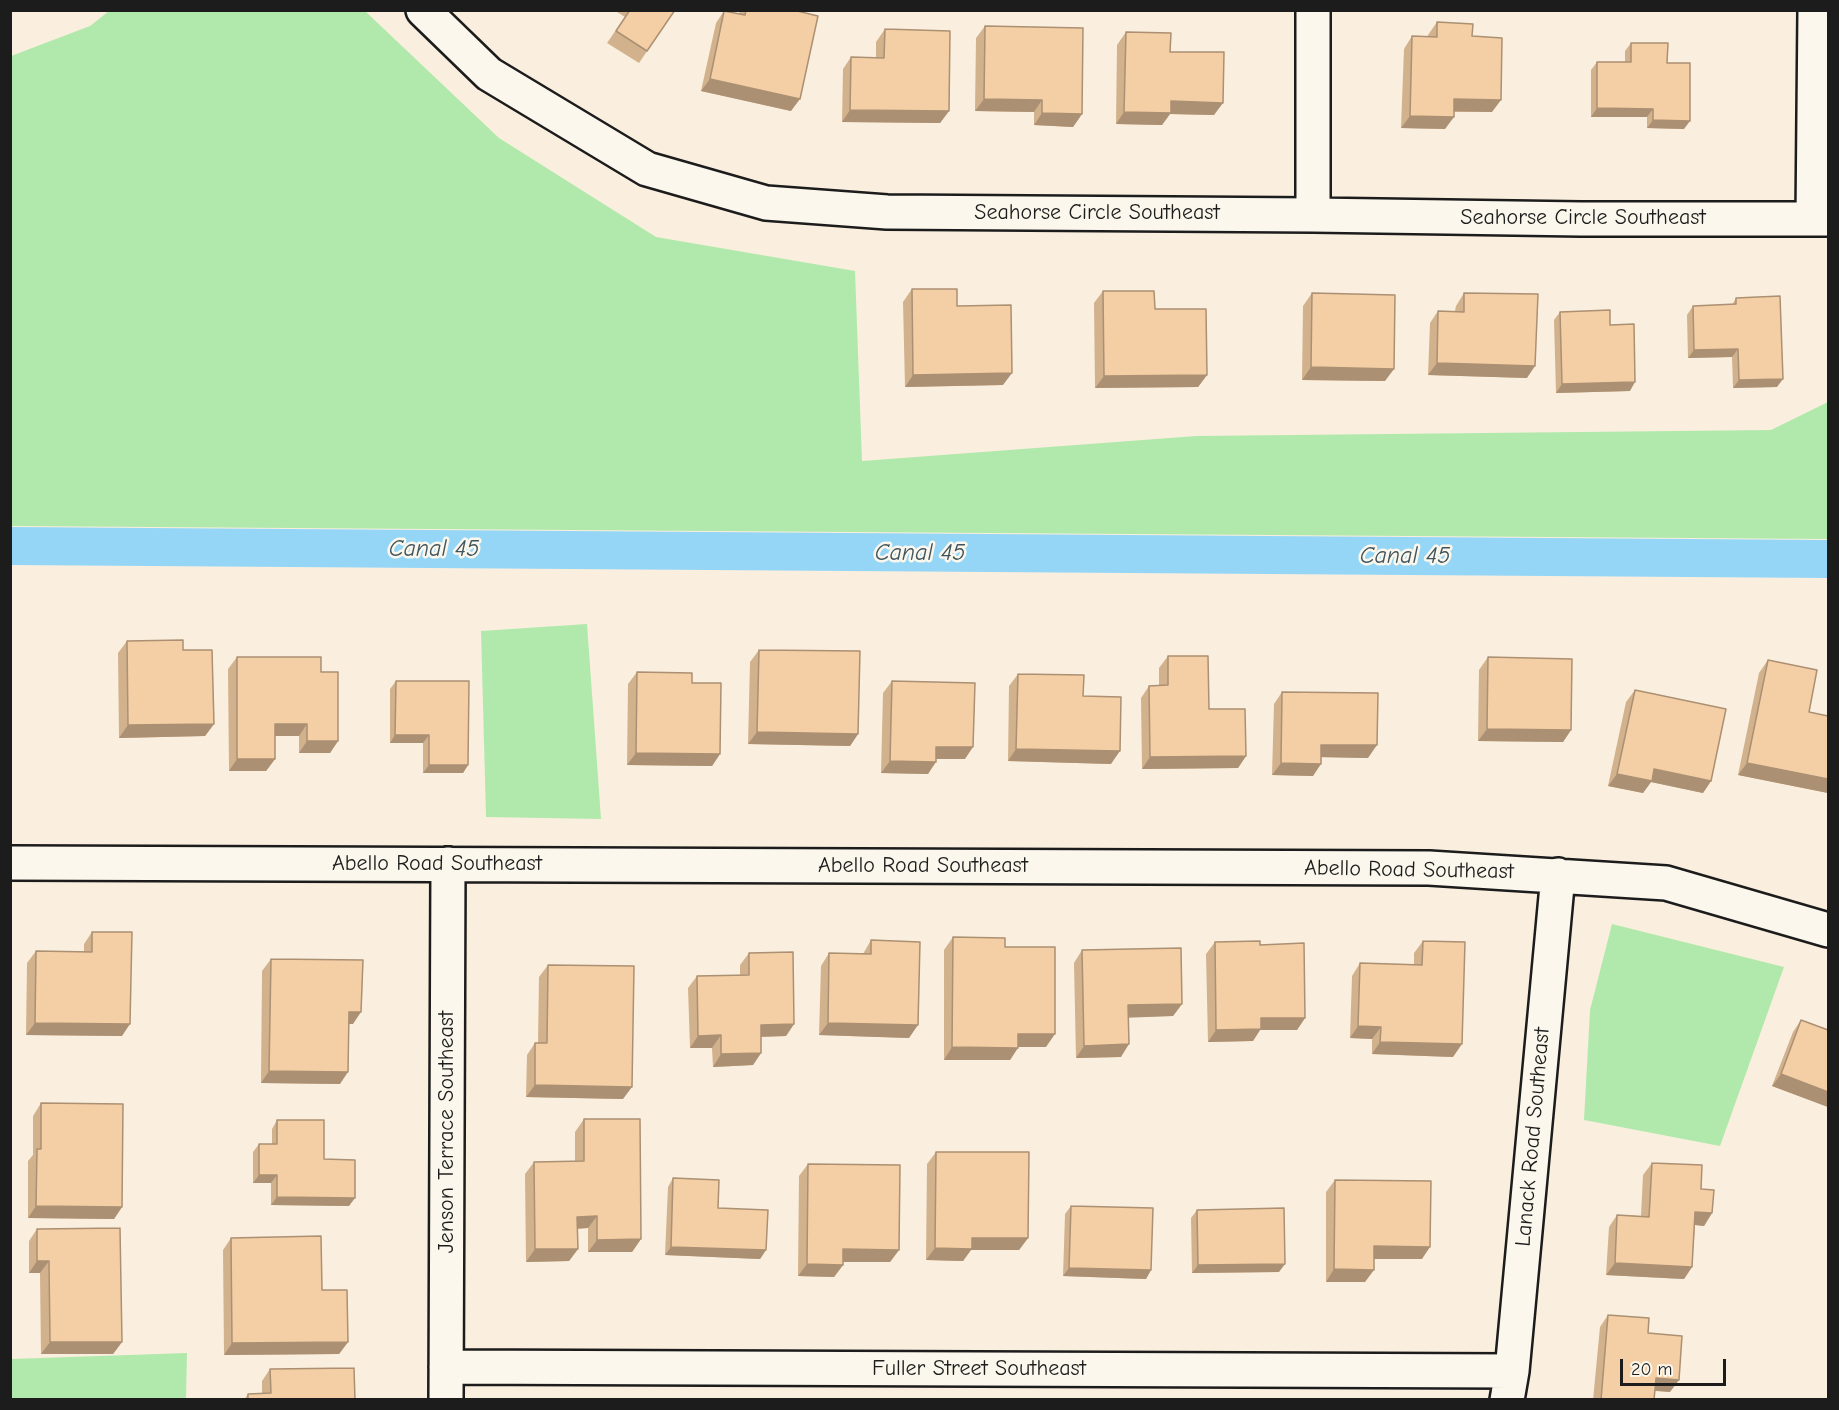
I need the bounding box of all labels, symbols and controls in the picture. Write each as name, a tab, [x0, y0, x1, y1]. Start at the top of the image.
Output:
street label: Seahorse Circle Southeast	[974, 200, 1220, 226]
street label: Seahorse Circle Southeast	[1460, 205, 1706, 231]
water label: Canal 45	[389, 535, 479, 563]
water label: Canal 45	[875, 539, 965, 567]
water label: Canal 45	[1360, 542, 1450, 570]
street label: Abello Road Southeast	[332, 851, 542, 877]
street label: Abello Road Southeast	[818, 853, 1028, 879]
street label: Abello Road Southeast	[1304, 855, 1514, 885]
street label: Jenson Terrace Southeast	[434, 1011, 460, 1253]
street label: Lanack Road Southeast	[1510, 1026, 1556, 1248]
scale bar	[1623, 1347, 1730, 1385]
street label: Fuller Street Southeast	[872, 1356, 1086, 1382]
text: 20 m	[1631, 1359, 1672, 1380]

